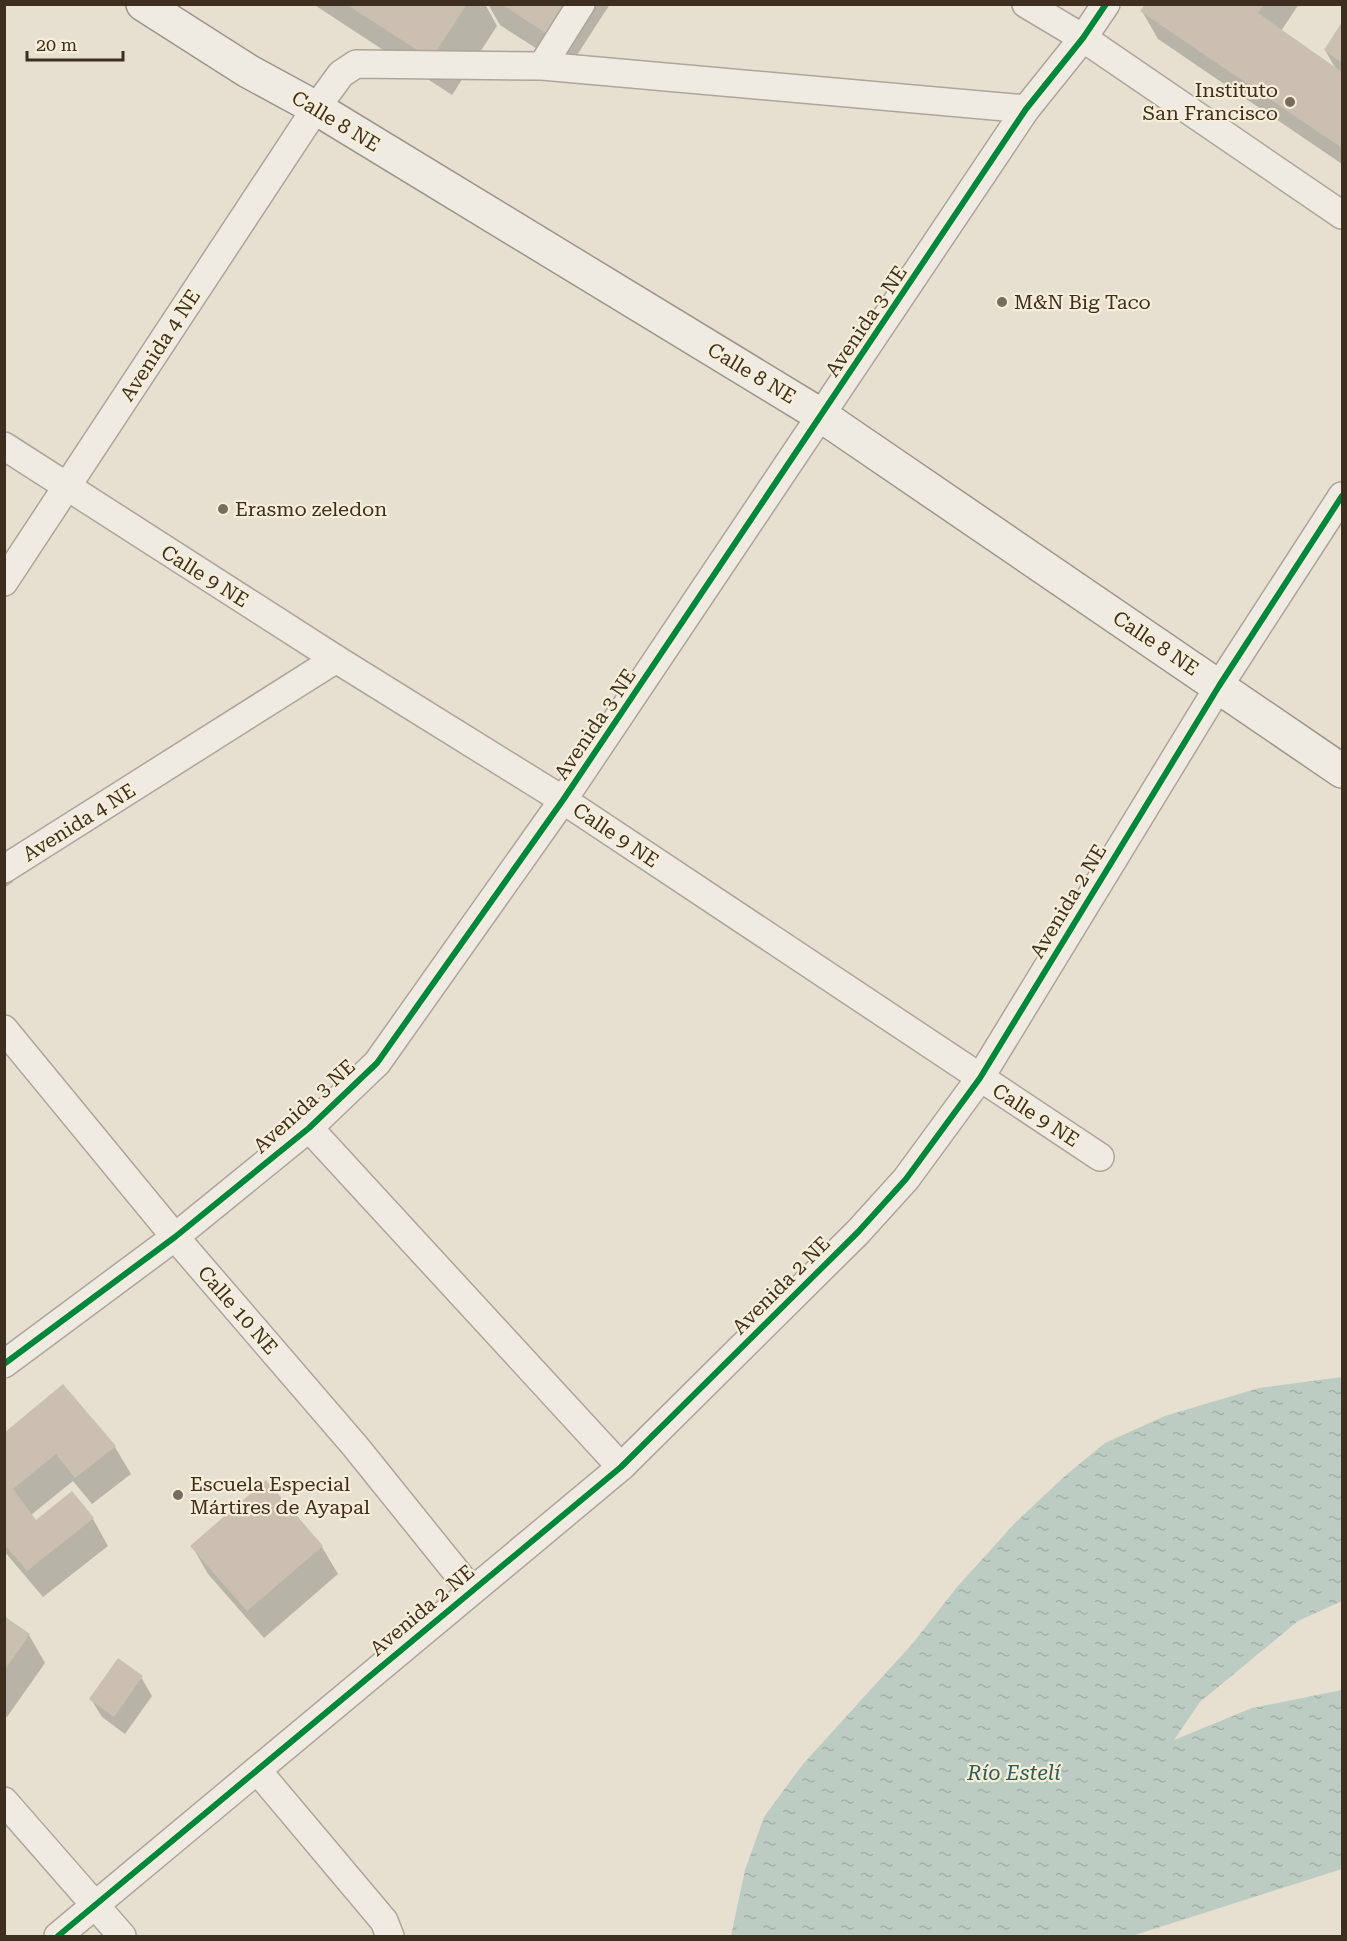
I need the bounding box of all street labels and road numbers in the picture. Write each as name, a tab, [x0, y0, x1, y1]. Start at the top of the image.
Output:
street label: Calle 8 NE	[288, 85, 384, 157]
street label: Avenida 3 NE	[820, 261, 912, 381]
street label: Avenida 4 NE	[115, 285, 205, 405]
street label: Calle 8 NE	[704, 337, 800, 409]
street label: Calle 9 NE	[157, 540, 253, 612]
street label: Calle 8 NE	[1108, 605, 1204, 681]
street label: Avenida 3 NE	[549, 664, 641, 784]
street label: Avenida 4 NE	[18, 778, 140, 866]
street label: Calle 9 NE	[568, 797, 664, 873]
street label: Avenida 2 NE	[1025, 840, 1111, 962]
street label: Avenida 3 NE	[248, 1054, 360, 1158]
street label: Calle 9 NE	[988, 1078, 1084, 1152]
street label: Avenida 2 NE	[727, 1231, 835, 1339]
street label: Calle 10 NE	[193, 1261, 283, 1359]
street label: Avenida 2 NE	[365, 1559, 479, 1661]

